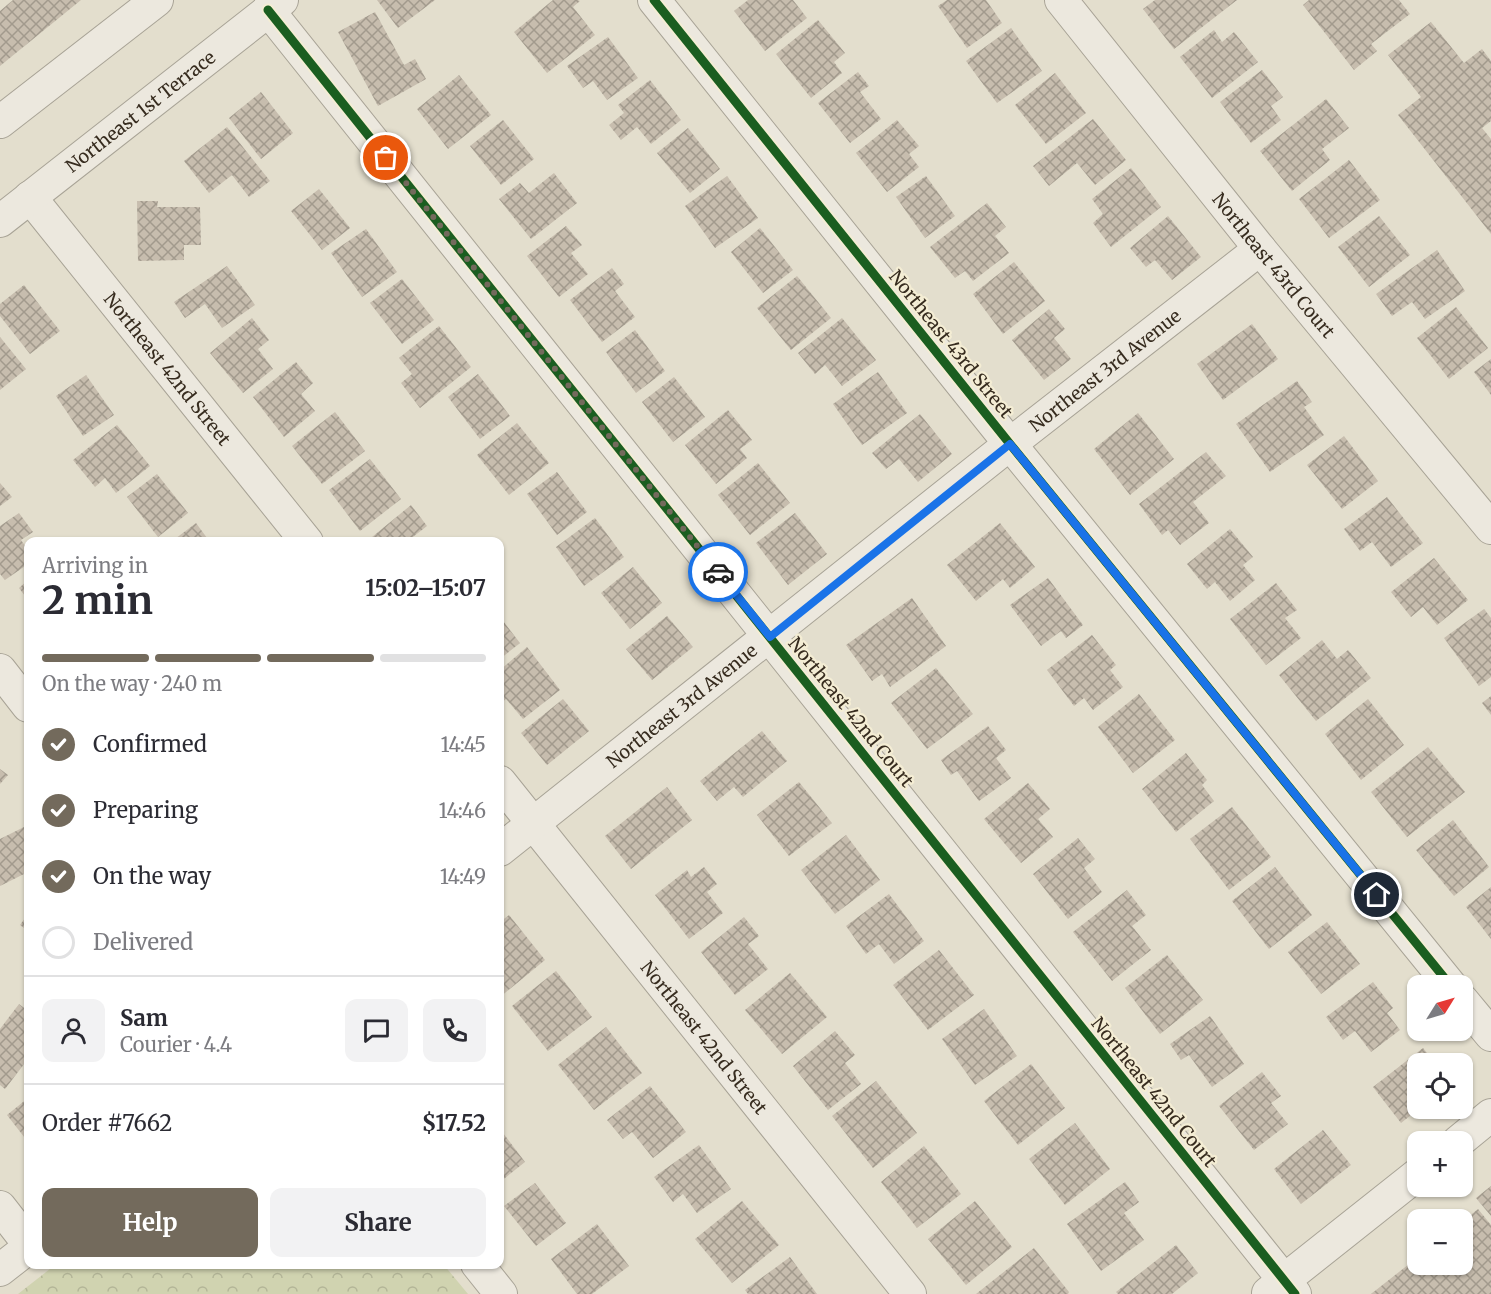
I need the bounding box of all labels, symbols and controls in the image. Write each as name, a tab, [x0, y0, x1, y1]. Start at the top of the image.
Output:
street label: Northeast 1st Terrace	[61, 45, 220, 177]
pin	[360, 132, 411, 183]
icon: bag	[369, 141, 402, 174]
street label: Northeast 43rd Court	[1208, 188, 1340, 342]
street label: Northeast 43rd Street	[884, 265, 1018, 423]
street label: Northeast 42nd Street	[99, 287, 236, 450]
street label: Northeast 3rd Avenue	[1024, 304, 1185, 436]
courier	[688, 542, 748, 602]
text: Arriving in	[42, 553, 148, 578]
icon: car	[702, 556, 735, 589]
text: 15:02–15:07	[365, 574, 486, 602]
text: 2 min	[42, 576, 153, 625]
street label: Northeast 42nd Court	[783, 632, 919, 792]
street label: Northeast 3rd Avenue	[601, 639, 762, 772]
text: On the way · 240 m	[42, 671, 222, 696]
icon: check	[42, 728, 75, 761]
text: Confirmed	[93, 730, 207, 758]
text: 14:45	[441, 732, 486, 757]
icon: check	[42, 794, 75, 827]
text: Preparing	[93, 796, 198, 824]
text: 14:46	[439, 798, 486, 823]
icon: check	[42, 860, 75, 893]
text: On the way	[93, 862, 211, 890]
text: 14:49	[440, 864, 486, 889]
pin	[1351, 869, 1402, 920]
icon: home	[1360, 878, 1393, 911]
text: Delivered	[93, 928, 193, 956]
street label: Northeast 42nd Street	[636, 956, 773, 1119]
north arrow	[1407, 975, 1473, 1041]
map controls	[1407, 975, 1473, 1275]
button: person	[42, 999, 105, 1062]
button: chat	[345, 999, 408, 1062]
button: phone	[423, 999, 486, 1062]
text: Sam	[120, 1004, 168, 1032]
street label: Northeast 42nd Court	[1086, 1012, 1222, 1172]
text: Courier · 4.4	[120, 1032, 232, 1057]
button: locate	[1407, 1053, 1473, 1119]
text: Order #7662	[42, 1109, 172, 1137]
text: $17.52	[422, 1109, 486, 1137]
button: +	[1407, 1131, 1473, 1197]
button: Help	[42, 1188, 258, 1257]
button: Share	[270, 1188, 486, 1257]
button: −	[1407, 1209, 1473, 1275]

